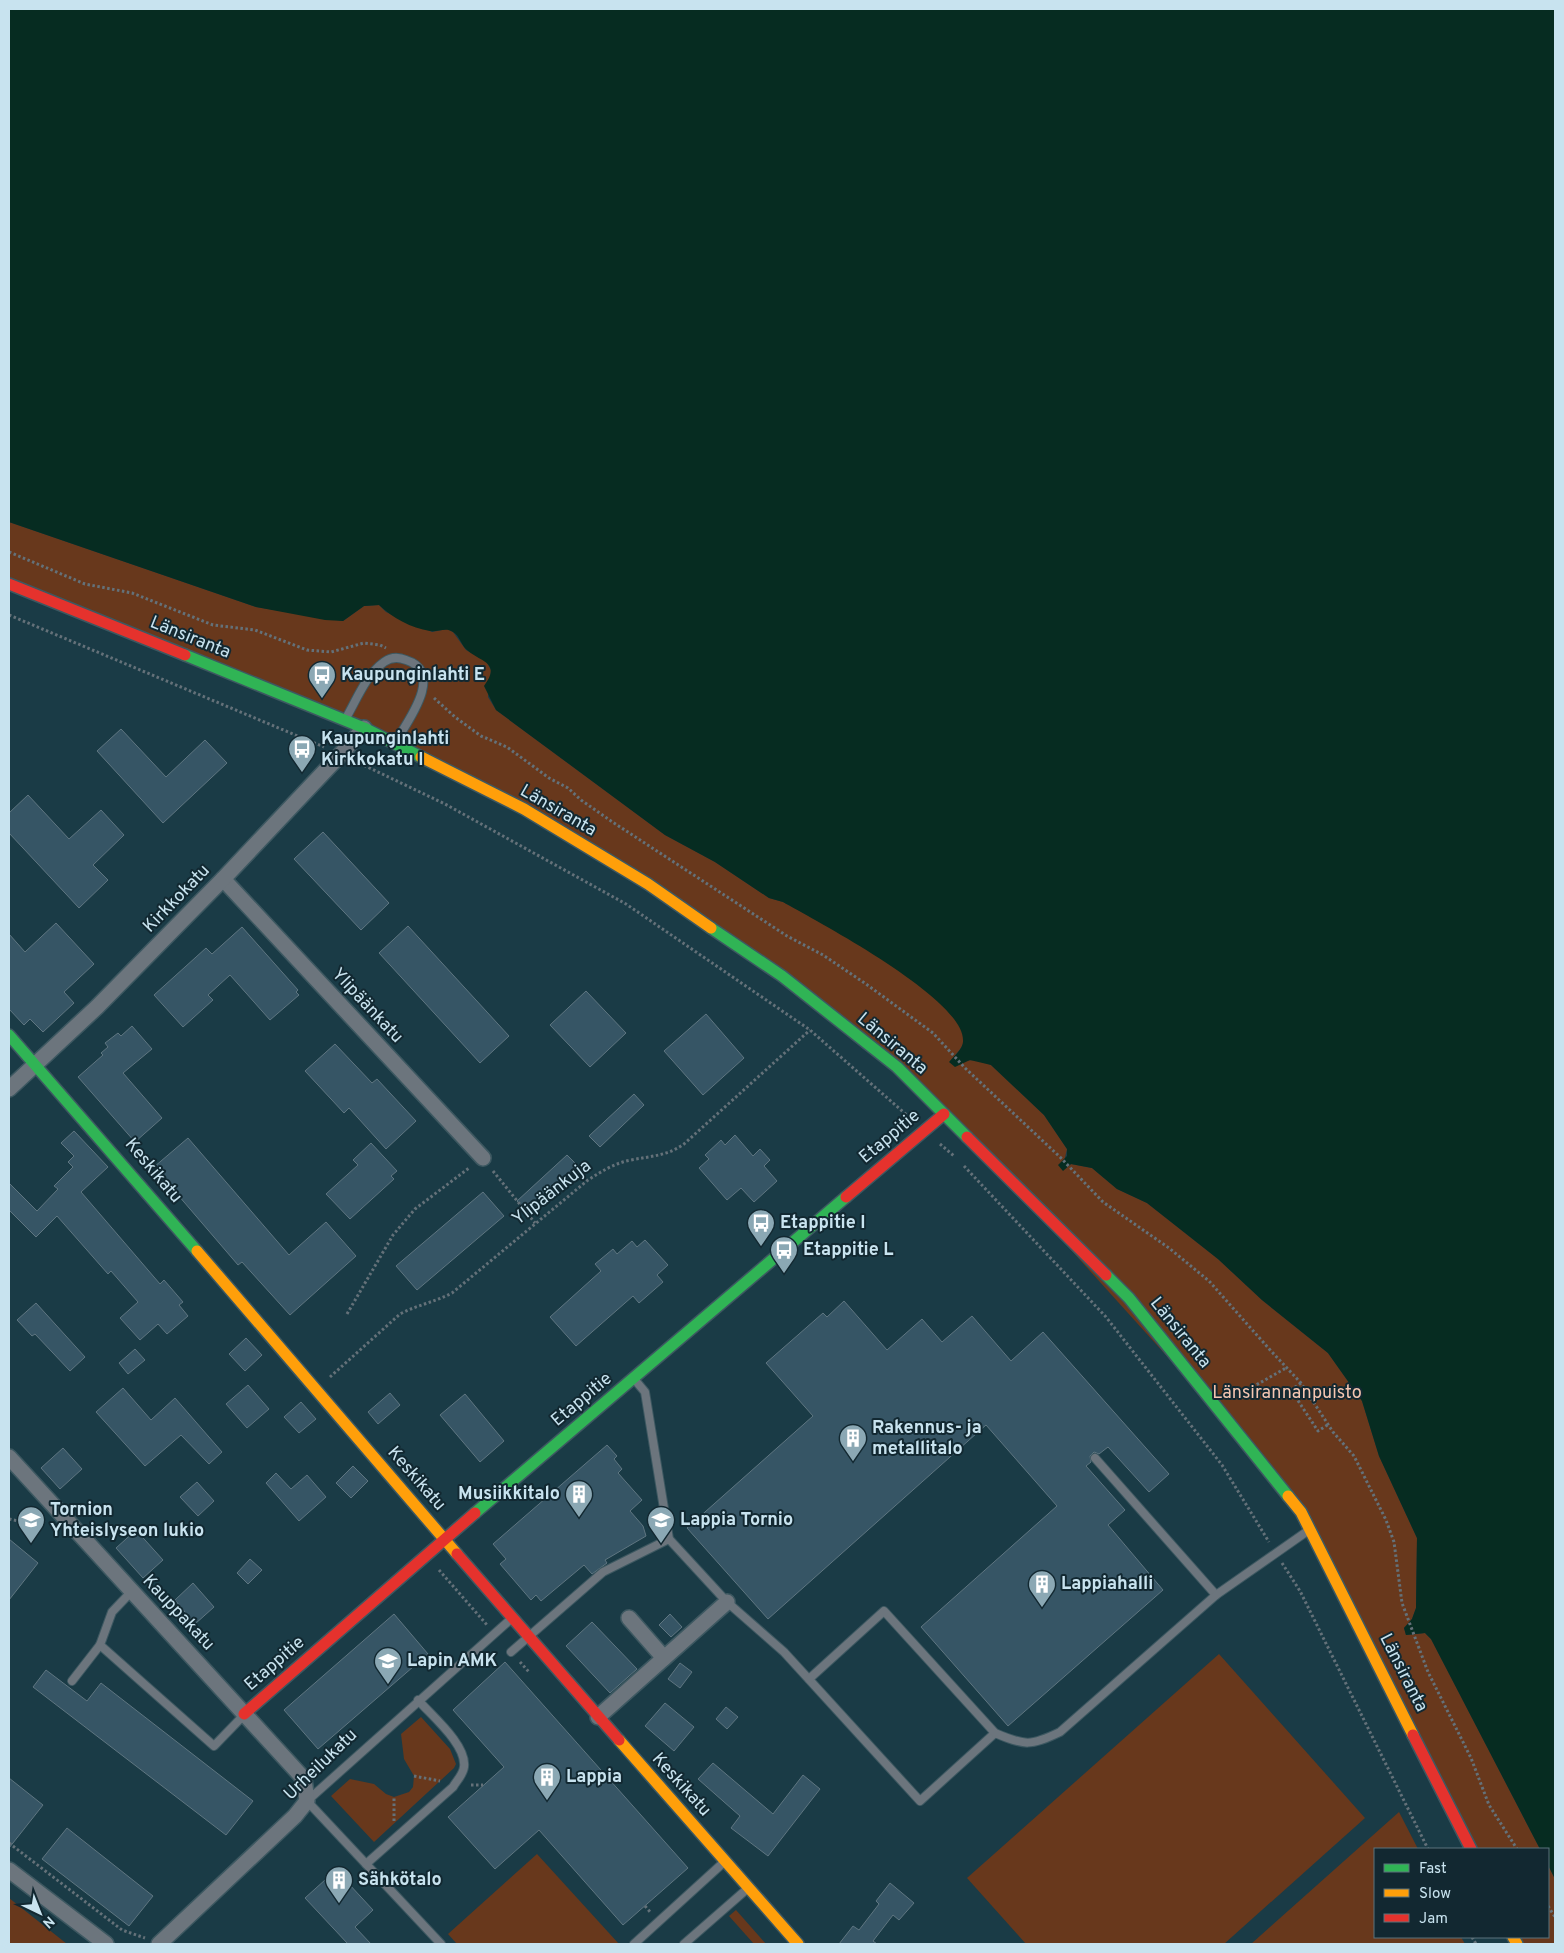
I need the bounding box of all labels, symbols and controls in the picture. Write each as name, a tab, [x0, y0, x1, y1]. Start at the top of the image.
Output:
street label: Länsiranta	[146, 611, 234, 665]
bus stop icon: Kaupunginlahti E	[307, 660, 337, 699]
place label: Kaupunginlahti E	[341, 664, 485, 687]
place label: Kaupunginlahti Kirkkokatu I	[321, 728, 449, 772]
bus stop icon: Kaupunginlahti Kirkkokatu I	[287, 734, 317, 773]
street label: Länsiranta	[515, 780, 601, 842]
street label: Kirkkokatu	[139, 860, 215, 938]
street label: Ylipäänkatu	[326, 963, 408, 1049]
street label: Länsiranta	[852, 1008, 932, 1080]
street label: Etappitie	[855, 1105, 925, 1169]
street label: Keskikatu	[119, 1134, 187, 1208]
street label: Ylipäänkuja	[508, 1155, 596, 1231]
bus stop icon: Etappitie I	[746, 1208, 776, 1247]
place label: Etappitie I	[780, 1212, 866, 1235]
bus stop icon: Etappitie L	[769, 1235, 799, 1274]
place label: Etappitie L	[803, 1239, 893, 1262]
street label: Länsiranta	[1144, 1293, 1216, 1373]
street label: Etappitie	[547, 1368, 617, 1432]
park label: Länsirannanpuisto	[1212, 1382, 1362, 1405]
place label: Rakennus- ja metallitalo	[872, 1417, 982, 1461]
building icon: Rakennus- ja metallitalo	[838, 1423, 868, 1462]
street label: Keskikatu	[382, 1442, 450, 1516]
building icon: Musiikkitalo	[564, 1479, 594, 1518]
place label: Musiikkitalo	[458, 1483, 560, 1506]
place label: Tornion Yhteislyseon lukio	[50, 1499, 204, 1543]
school or university icon: Tornion Yhteislyseon lukio	[16, 1505, 46, 1544]
school or university icon: Lappia Tornio	[646, 1505, 676, 1544]
place label: Lappia Tornio	[680, 1509, 793, 1532]
building icon: Lappiahalli	[1027, 1569, 1057, 1608]
street label: Kauppakatu	[137, 1570, 219, 1656]
place label: Lappiahalli	[1061, 1573, 1153, 1596]
street label: Länsiranta	[1373, 1630, 1433, 1716]
street label: Etappitie	[240, 1632, 310, 1696]
school or university icon: Lapin AMK	[373, 1646, 403, 1685]
place label: Lapin AMK	[407, 1650, 498, 1673]
street label: Urheilukatu	[279, 1724, 363, 1806]
street label: Keskikatu	[646, 1748, 716, 1822]
building icon: Lappia	[532, 1762, 562, 1801]
place label: Lappia	[566, 1766, 622, 1789]
legend	[1374, 1848, 1549, 1938]
text: Fast	[1419, 1860, 1447, 1879]
building icon: Sähkötalo	[324, 1865, 354, 1904]
place label: Sähkötalo	[358, 1869, 442, 1892]
text: Slow	[1419, 1885, 1451, 1904]
north arrow	[15, 1888, 65, 1938]
text: Jam	[1419, 1910, 1448, 1929]
text: N	[38, 1912, 57, 1931]

